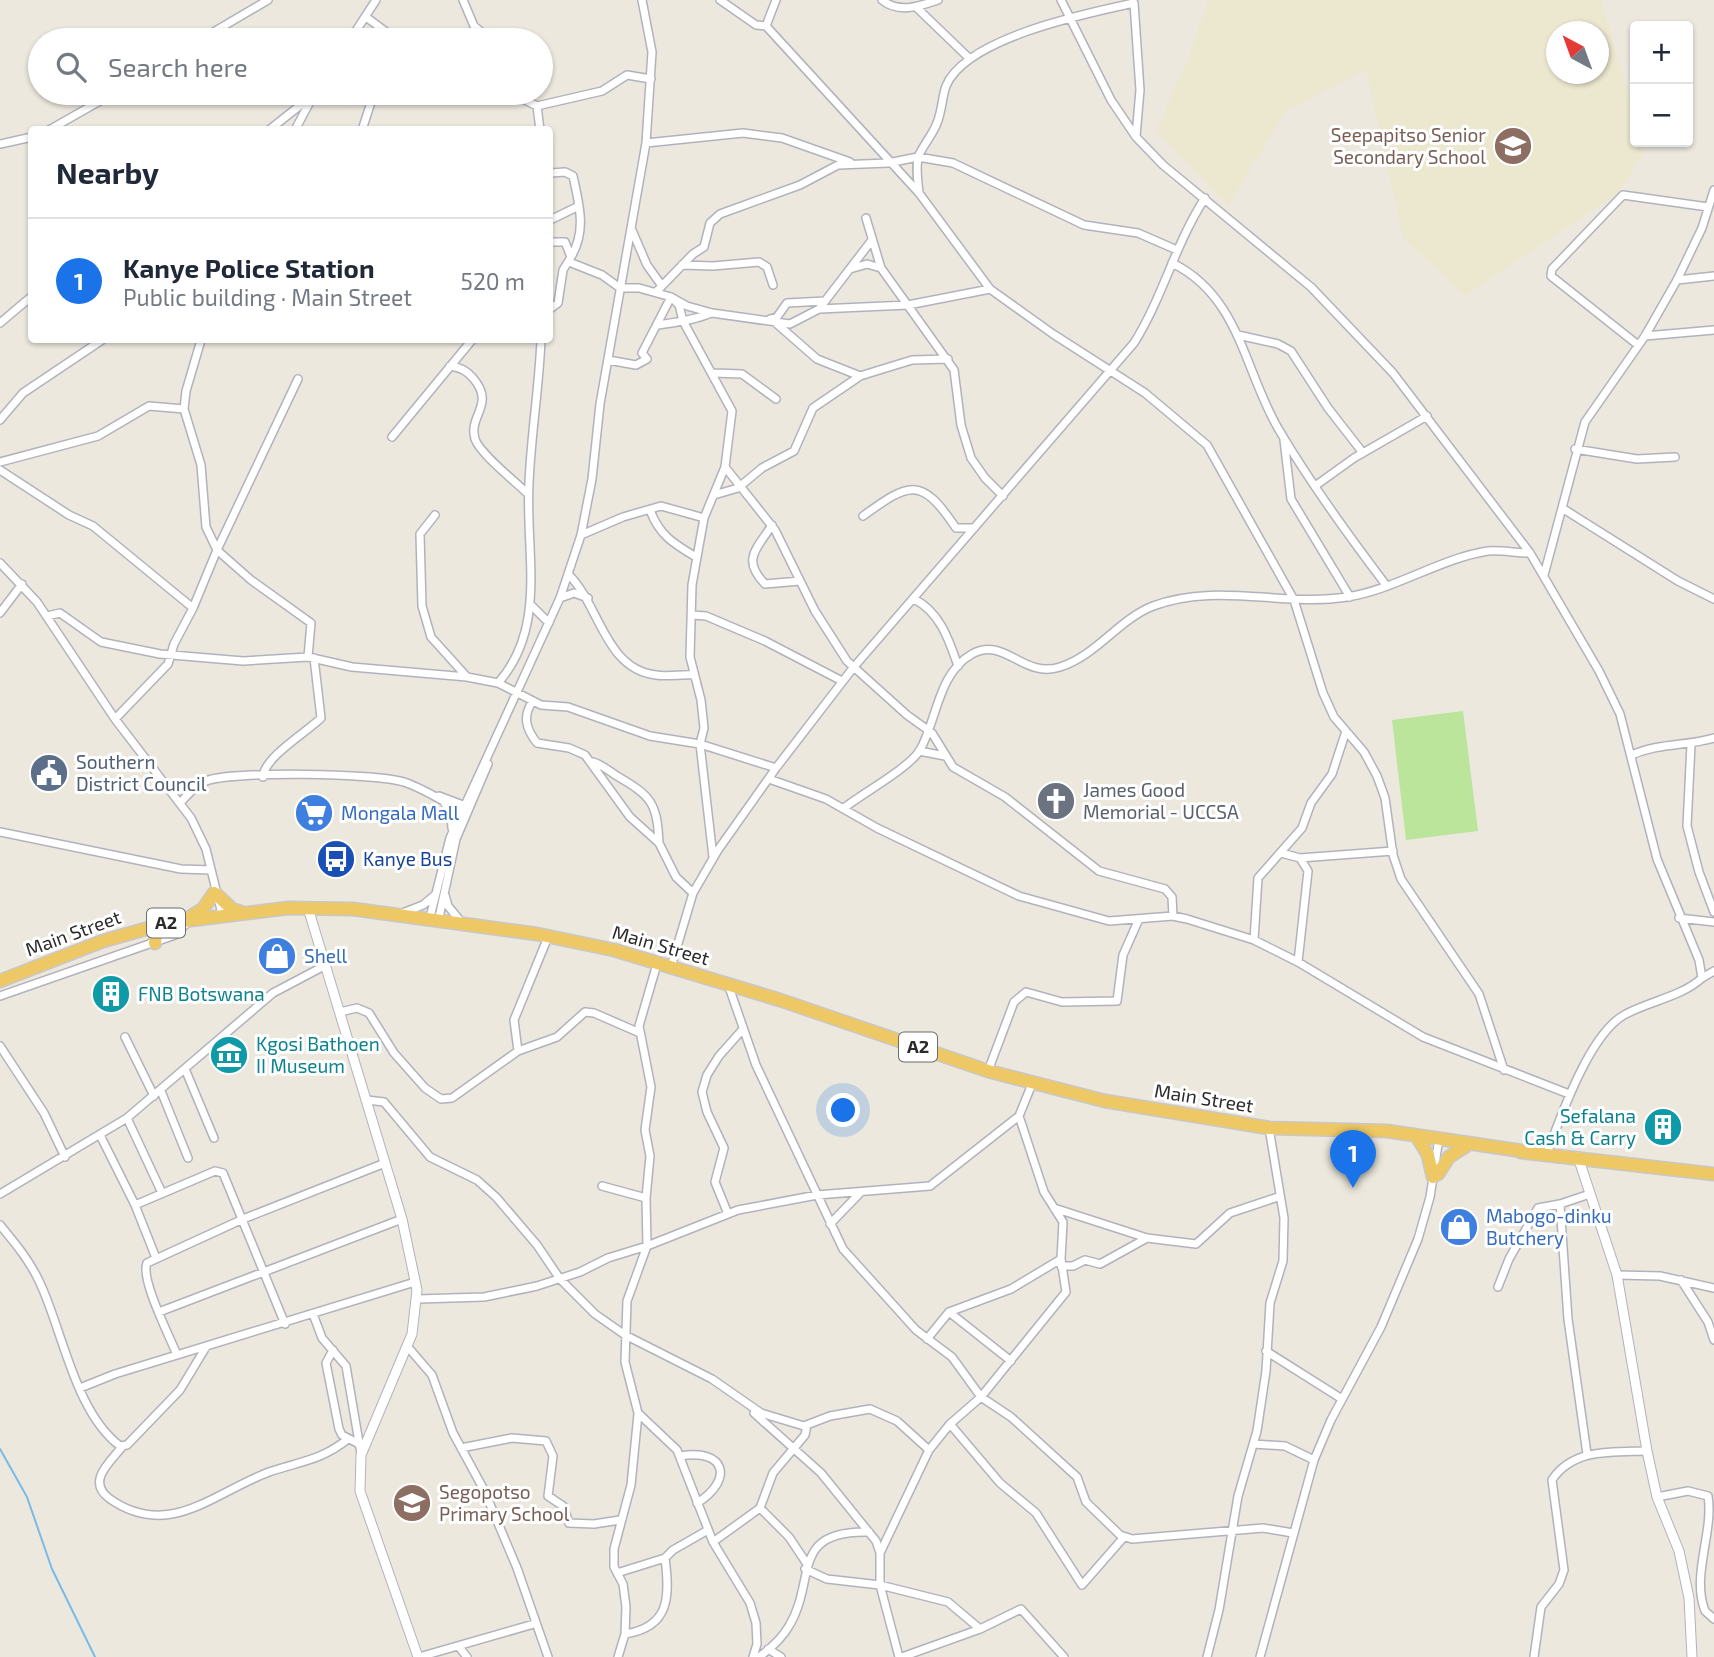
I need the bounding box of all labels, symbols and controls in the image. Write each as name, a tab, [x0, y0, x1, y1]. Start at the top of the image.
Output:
north arrow	[1546, 21, 1609, 84]
map controls	[1630, 21, 1693, 147]
button: +	[1630, 21, 1693, 84]
search box	[28, 28, 553, 105]
icon: search	[52, 48, 90, 86]
text: Search here	[108, 51, 248, 82]
button: −	[1630, 84, 1693, 147]
place label: Seepapitso Senior Secondary School	[1331, 123, 1486, 168]
school or university icon: Seepapitso Senior Secondary School	[1492, 125, 1534, 167]
text: Nearby	[56, 154, 159, 190]
text: Kanye Police Station	[123, 252, 375, 283]
text: 1	[74, 267, 84, 295]
text: 520 m	[461, 267, 525, 295]
text: Public building · Main Street	[123, 283, 412, 311]
place label: Southern District Council	[76, 750, 207, 795]
public building icon: Southern District Council	[28, 752, 70, 794]
place label: James Good Memorial - UCCSA	[1083, 778, 1239, 823]
church icon: James Good Memorial - UCCSA	[1035, 780, 1077, 822]
supermarket icon: Mongala Mall	[293, 792, 335, 834]
place label: Mongala Mall	[341, 801, 459, 824]
bus stop icon: Kanye Bus	[315, 838, 357, 880]
place label: Kanye Bus	[363, 847, 452, 870]
street label: Main Street	[22, 905, 124, 960]
road number: A2	[147, 908, 185, 938]
street label: Main Street	[610, 920, 712, 969]
shop icon: Shell	[256, 935, 298, 977]
place label: Shell	[304, 944, 348, 967]
building icon: FNB Botswana	[90, 973, 132, 1015]
place label: FNB Botswana	[138, 982, 265, 1005]
place label: Kgosi Bathoen II Museum	[256, 1032, 380, 1077]
road number: A2	[899, 1032, 937, 1062]
museum icon: Kgosi Bathoen II Museum	[208, 1034, 250, 1076]
street label: Main Street	[1153, 1078, 1255, 1117]
your location	[826, 1093, 860, 1127]
place label: Sefalana Cash & Carry	[1524, 1104, 1636, 1149]
building icon: Sefalana Cash & Carry	[1642, 1106, 1684, 1148]
pin: 1	[1330, 1130, 1376, 1188]
place label: Mabogo-dinku Butchery	[1486, 1204, 1612, 1249]
shop icon: Mabogo-dinku Butchery	[1438, 1206, 1480, 1248]
place label: Segopotso Primary School	[439, 1480, 570, 1525]
school or university icon: Segopotso Primary School	[391, 1482, 433, 1524]

